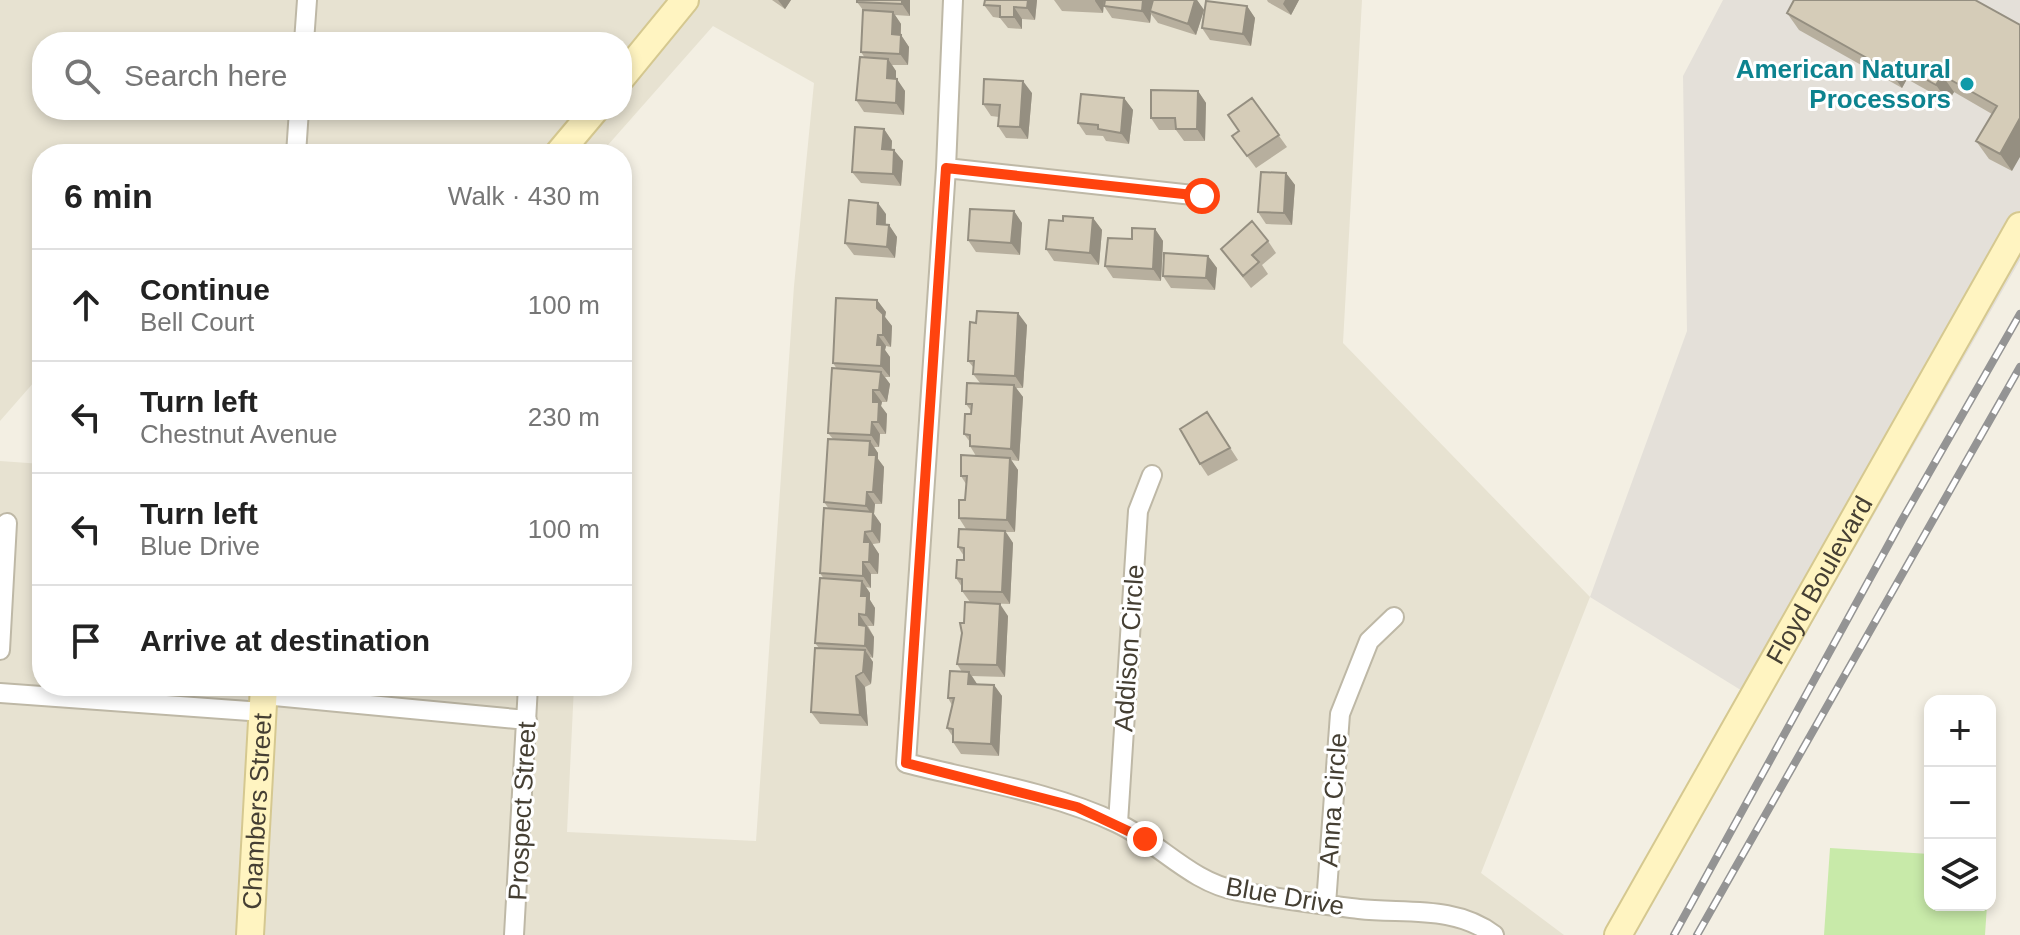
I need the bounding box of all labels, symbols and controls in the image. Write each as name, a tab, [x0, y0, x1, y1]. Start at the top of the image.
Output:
search box	[32, 32, 632, 120]
icon: search	[60, 54, 104, 98]
place label: American Natural Processors	[1736, 54, 1951, 114]
text: Search here	[124, 59, 287, 92]
marker: American Natural Processors	[1958, 75, 1976, 93]
text: 6 min	[64, 177, 153, 215]
route start	[1184, 178, 1220, 214]
text: Walk · 430 m	[448, 181, 600, 211]
text: Continue	[140, 273, 270, 306]
icon: ahead	[64, 283, 108, 327]
text: 100 m	[528, 290, 600, 320]
text: Bell Court	[140, 307, 254, 337]
text: Turn left	[140, 385, 258, 418]
icon: left	[64, 395, 108, 439]
text: 230 m	[528, 402, 600, 432]
text: Chestnut Avenue	[140, 419, 338, 449]
street label: Floyd Boulevard	[1760, 491, 1879, 669]
text: Turn left	[140, 497, 258, 530]
icon: left	[64, 507, 108, 551]
text: 100 m	[528, 514, 600, 544]
text: Blue Drive	[140, 531, 260, 561]
street label: Addison Circle	[1108, 563, 1150, 733]
icon: arrive	[64, 619, 108, 663]
text: Arrive at destination	[140, 624, 430, 657]
map controls	[1924, 695, 1996, 911]
button: +	[1924, 695, 1996, 767]
street label: Chambers Street	[236, 711, 278, 910]
street label: Prospect Street	[502, 720, 542, 901]
street label: Anna Circle	[1313, 732, 1353, 868]
button: −	[1924, 767, 1996, 839]
route end	[1127, 821, 1163, 857]
button: layers	[1924, 839, 1996, 911]
street label: Blue Drive	[1223, 871, 1347, 921]

